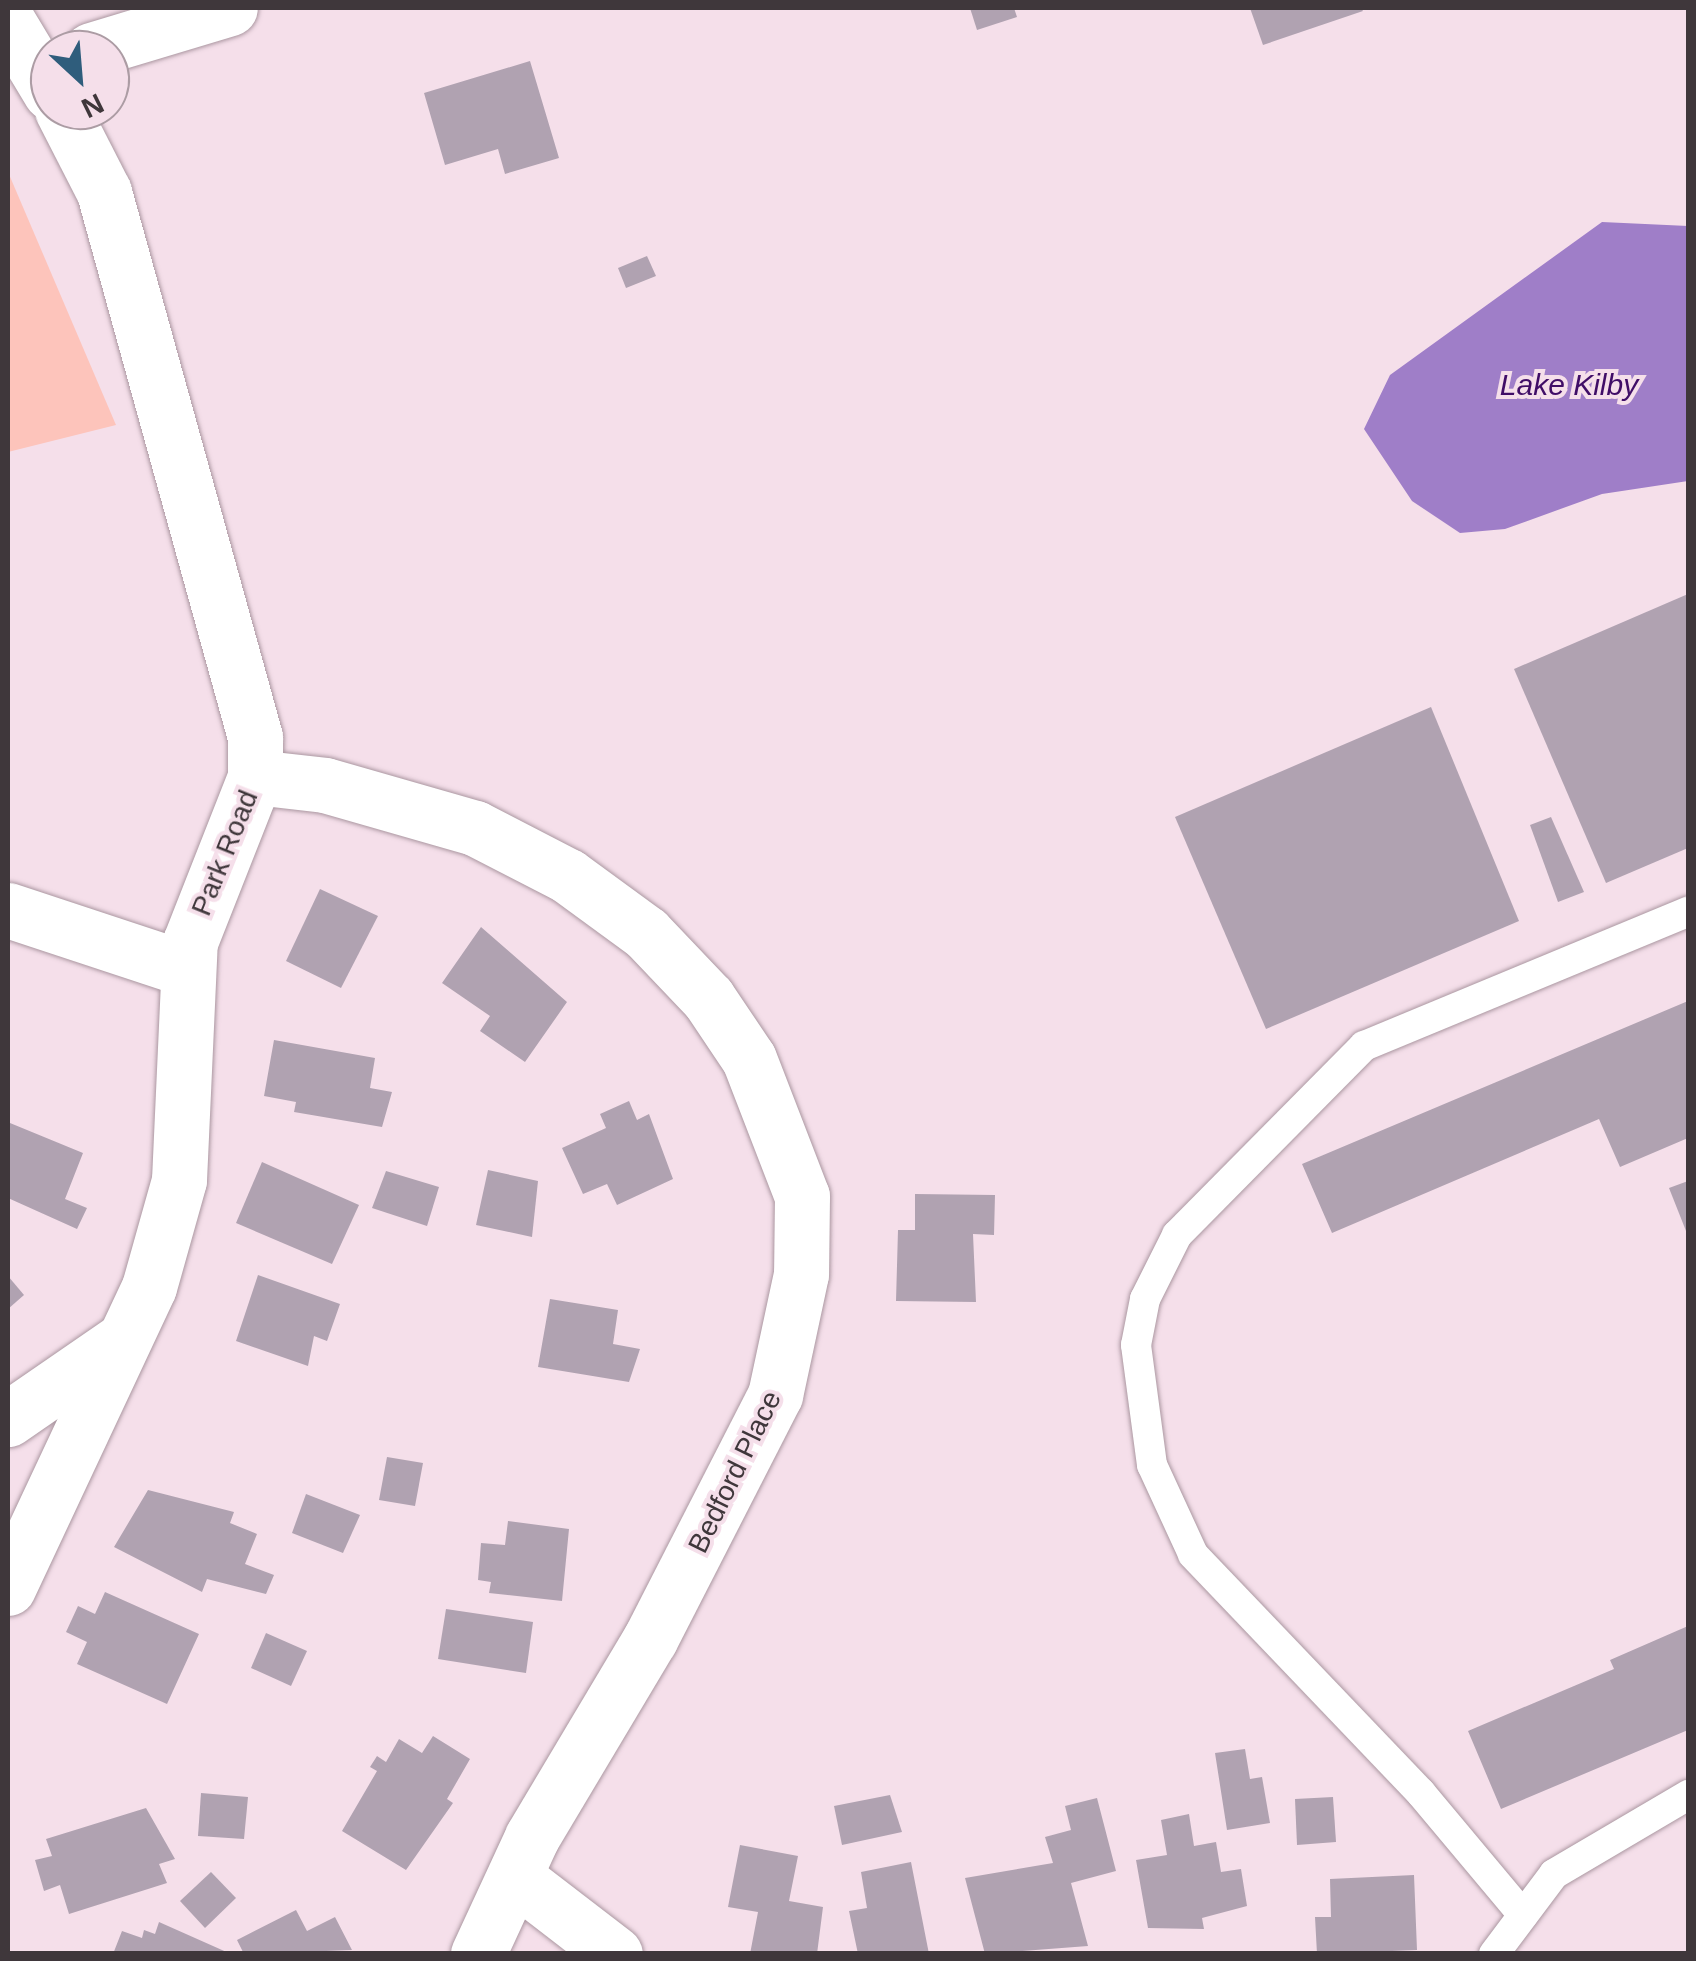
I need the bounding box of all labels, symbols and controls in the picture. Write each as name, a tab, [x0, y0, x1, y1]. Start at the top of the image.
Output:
north arrow	[30, 30, 130, 130]
text: N	[77, 87, 108, 124]
water label: Lake Kilby	[1500, 367, 1638, 403]
street label: Park Road	[185, 785, 265, 921]
street label: Bedford Place	[681, 1386, 789, 1558]

